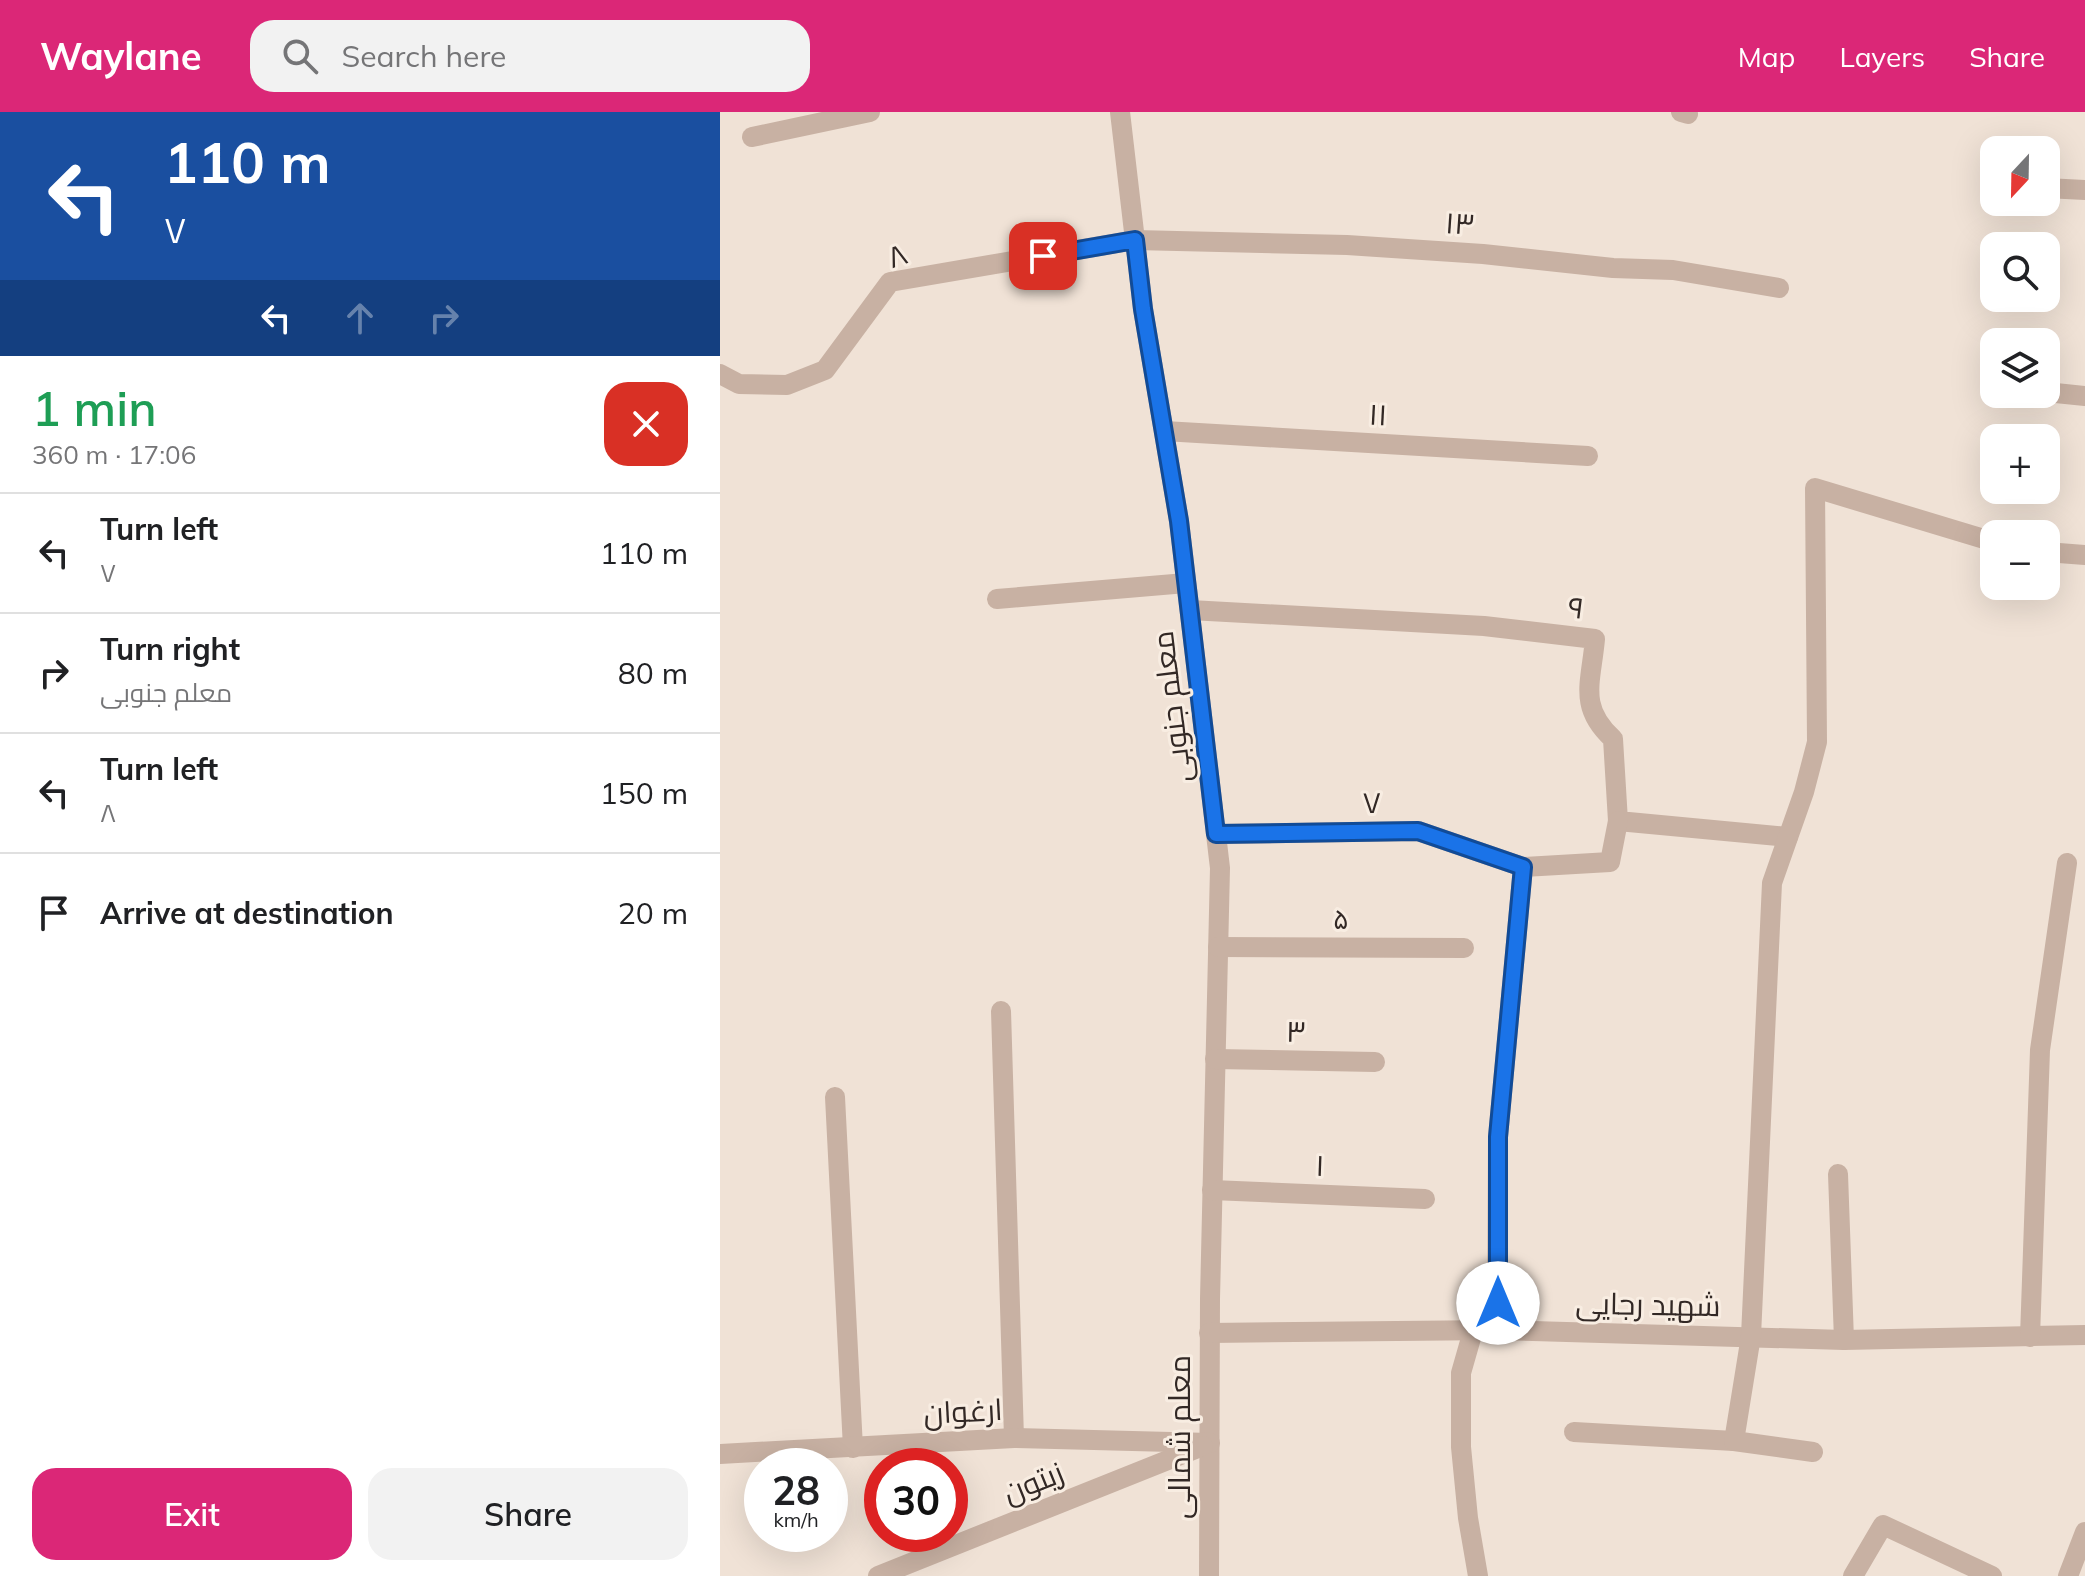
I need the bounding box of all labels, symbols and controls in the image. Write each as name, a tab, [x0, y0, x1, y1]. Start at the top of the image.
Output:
search box	[250, 20, 810, 92]
text: Waylane	[40, 32, 202, 80]
icon: search	[278, 34, 322, 78]
text: Search here	[342, 37, 506, 75]
text: Map	[1738, 39, 1795, 74]
text: Layers	[1839, 39, 1925, 74]
text: Share	[1969, 39, 2045, 74]
text: 110 m	[164, 127, 331, 197]
north arrow	[1980, 136, 2060, 216]
map controls	[1980, 136, 2060, 600]
icon: left	[32, 144, 136, 248]
street label: ۱۳	[1444, 203, 1476, 243]
text: ۷	[164, 207, 186, 252]
pin	[1009, 222, 1077, 290]
button: search	[1980, 232, 2060, 312]
street label: ۸	[882, 234, 912, 276]
icon: arrive	[1021, 234, 1065, 278]
icon: left	[254, 296, 298, 340]
icon: ahead	[338, 296, 382, 340]
icon: right	[422, 296, 466, 340]
button: layers	[1980, 328, 2060, 408]
text: 1 min	[32, 378, 157, 438]
button: close	[604, 382, 688, 466]
street label: ۱۱	[1368, 395, 1388, 433]
button: +	[1980, 424, 2060, 504]
text: 360 m · 17:06	[32, 438, 196, 471]
text: Turn left	[100, 510, 218, 548]
button: −	[1980, 520, 2060, 600]
icon: left	[32, 531, 76, 575]
text: 110 m	[600, 534, 688, 572]
text: ۷	[100, 556, 116, 589]
street label: ۹	[1566, 587, 1586, 627]
street label: معلم جنوبی	[1143, 629, 1201, 785]
text: Turn right	[100, 630, 240, 668]
icon: right	[32, 651, 76, 695]
text: 80 m	[618, 654, 688, 692]
text: معلم جنوبی	[100, 676, 232, 709]
text: Turn left	[100, 750, 218, 788]
icon: left	[32, 771, 76, 815]
text: 150 m	[600, 774, 688, 812]
street label: ۷	[1362, 783, 1382, 821]
text: ۸	[100, 796, 116, 829]
icon: arrive	[32, 891, 76, 935]
text: Arrive at destination	[100, 894, 394, 932]
text: 20 m	[618, 894, 688, 932]
street label: ۵	[1333, 899, 1349, 937]
street label: ۳	[1286, 1012, 1306, 1050]
street label: ۱	[1315, 1146, 1325, 1184]
position arrow	[1456, 1261, 1540, 1345]
street label: شهید رجایی	[1575, 1284, 1721, 1324]
street label: معلم شمالی	[1160, 1355, 1200, 1519]
street label: ارغوان	[922, 1390, 1004, 1432]
speed limit sign: 30	[864, 1448, 968, 1552]
street label: زیتون	[997, 1453, 1069, 1511]
text: 28	[772, 1465, 820, 1515]
button: Exit	[32, 1468, 352, 1560]
button: Share	[368, 1468, 688, 1560]
text: km/h	[773, 1507, 819, 1532]

